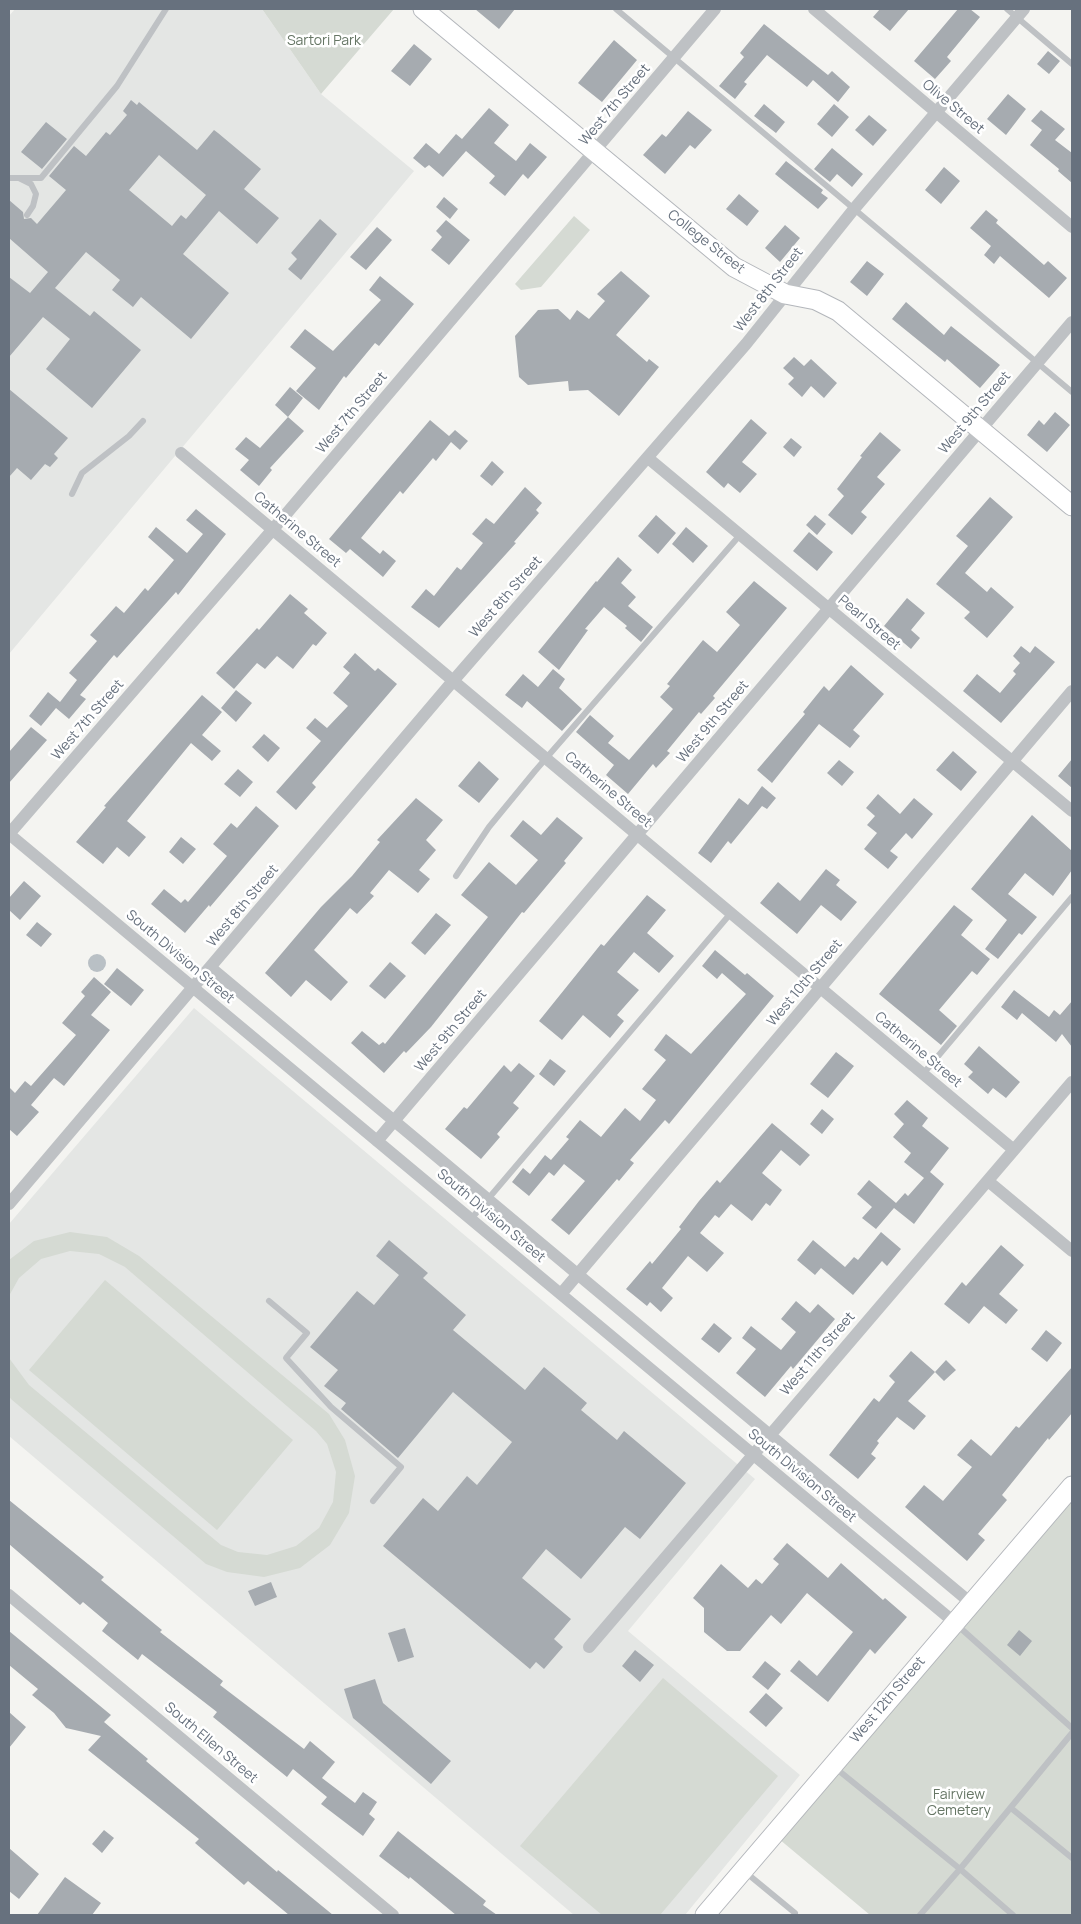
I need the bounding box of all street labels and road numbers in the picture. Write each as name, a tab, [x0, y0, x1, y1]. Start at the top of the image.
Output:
street label: West 7th Street	[576, 61, 654, 149]
street label: Olive Street	[919, 76, 987, 138]
street label: College Street	[664, 207, 748, 277]
street label: West 8th Street	[731, 245, 807, 335]
street label: West 9th Street	[936, 368, 1014, 458]
street label: West 7th Street	[313, 369, 391, 457]
street label: Catherine Street	[250, 489, 344, 571]
street label: West 8th Street	[466, 553, 546, 641]
street label: Pearl Street	[834, 592, 904, 654]
street label: West 7th Street	[49, 676, 127, 764]
street label: West 9th Street	[674, 677, 752, 767]
street label: Catherine Street	[561, 749, 655, 831]
street label: West 8th Street	[204, 861, 282, 951]
street label: South Division Street	[122, 907, 238, 1007]
street label: West 10th Street	[764, 936, 846, 1030]
street label: West 9th Street	[412, 986, 490, 1076]
street label: Catherine Street	[871, 1009, 965, 1091]
street label: South Division Street	[433, 1166, 549, 1266]
street label: West 11th Street	[777, 1309, 859, 1399]
street label: South Division Street	[744, 1426, 860, 1526]
street label: West 12th Street	[847, 1653, 929, 1747]
street label: South Ellen Street	[161, 1699, 261, 1787]

